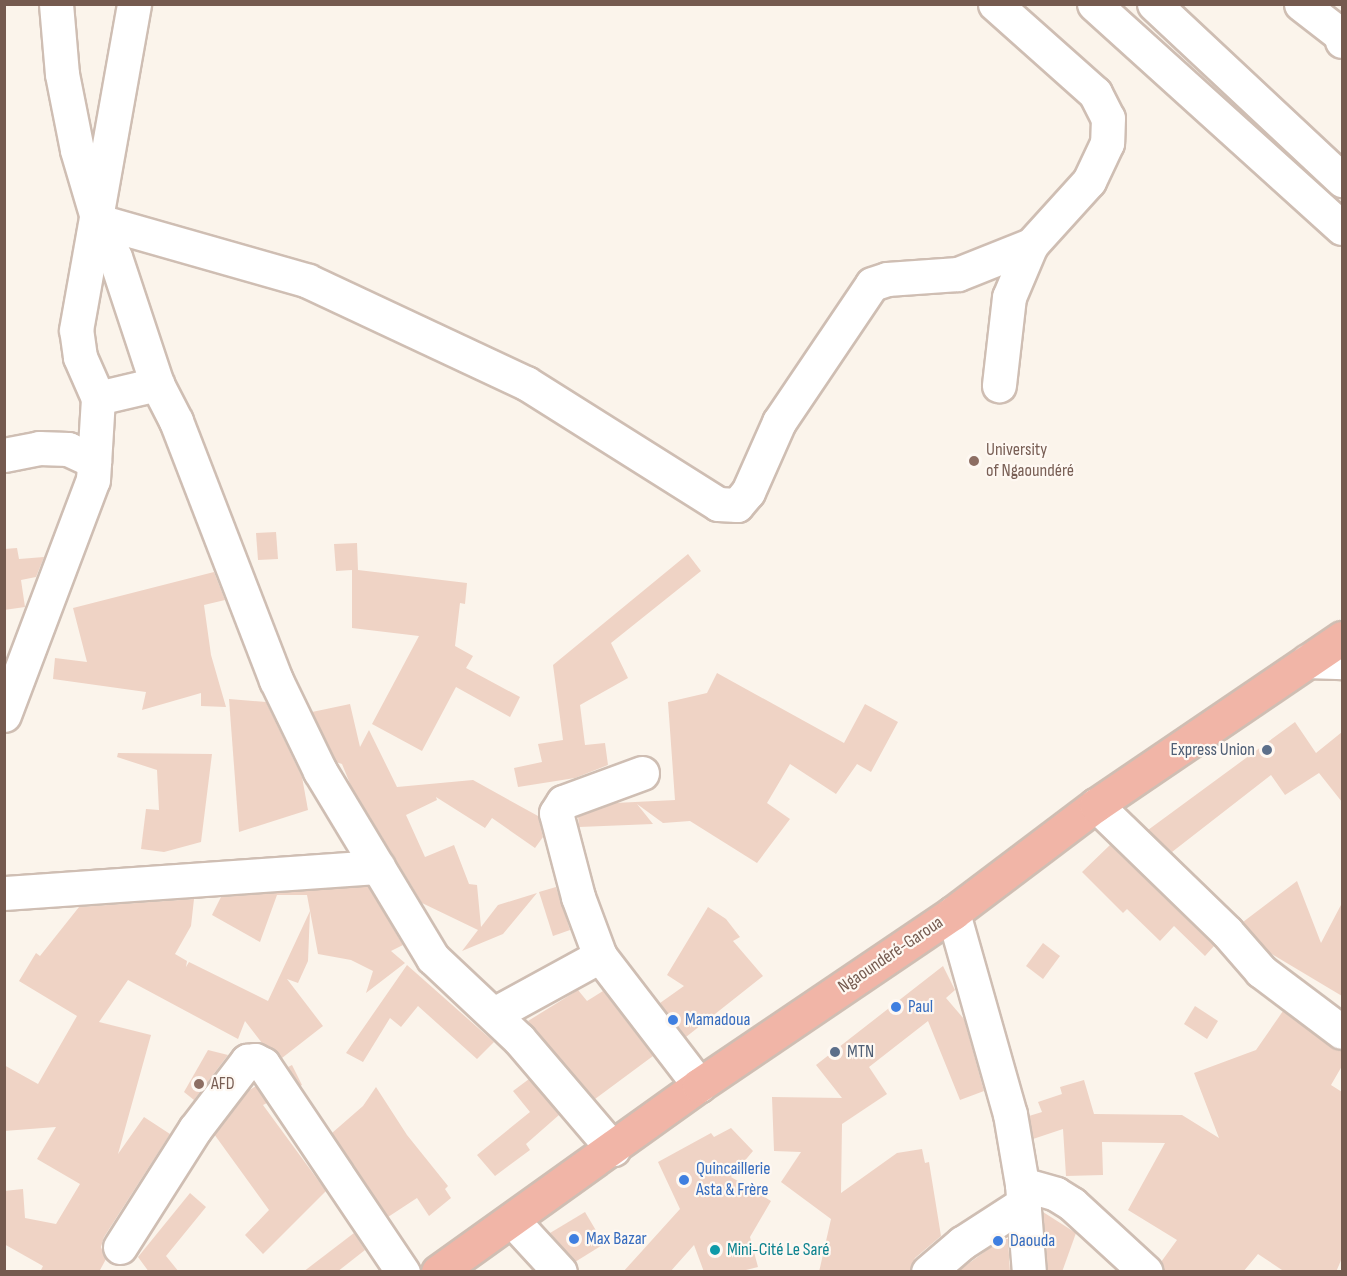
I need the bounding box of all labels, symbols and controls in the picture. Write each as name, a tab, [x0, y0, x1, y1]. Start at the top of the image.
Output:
place label: University of Ngaoundéré	[986, 440, 1074, 482]
marker: University of Ngaoundéré	[967, 454, 981, 468]
place label: Express Union	[1171, 739, 1255, 761]
marker: Express Union	[1260, 743, 1274, 757]
street label: Ngaoundéré-Garoua	[834, 912, 948, 998]
place label: Paul	[908, 996, 933, 1018]
marker: Paul	[889, 1000, 903, 1014]
place label: Mamadoua	[685, 1009, 751, 1031]
marker: Mamadoua	[666, 1013, 680, 1027]
place label: MTN	[847, 1041, 874, 1063]
marker: MTN	[828, 1045, 842, 1059]
place label: AFD	[211, 1073, 235, 1095]
marker: AFD	[192, 1077, 206, 1091]
place label: Quincaillerie Asta & Frère	[696, 1159, 770, 1202]
marker: Quincaillerie Asta & Frère	[677, 1173, 691, 1187]
place label: Max Bazar	[586, 1228, 647, 1250]
place label: Daouda	[1010, 1230, 1055, 1252]
marker: Max Bazar	[567, 1232, 581, 1246]
marker: Daouda	[991, 1234, 1005, 1248]
place label: Mini-Cité Le Saré	[727, 1239, 830, 1261]
marker: Mini-Cité Le Saré	[708, 1243, 722, 1257]

